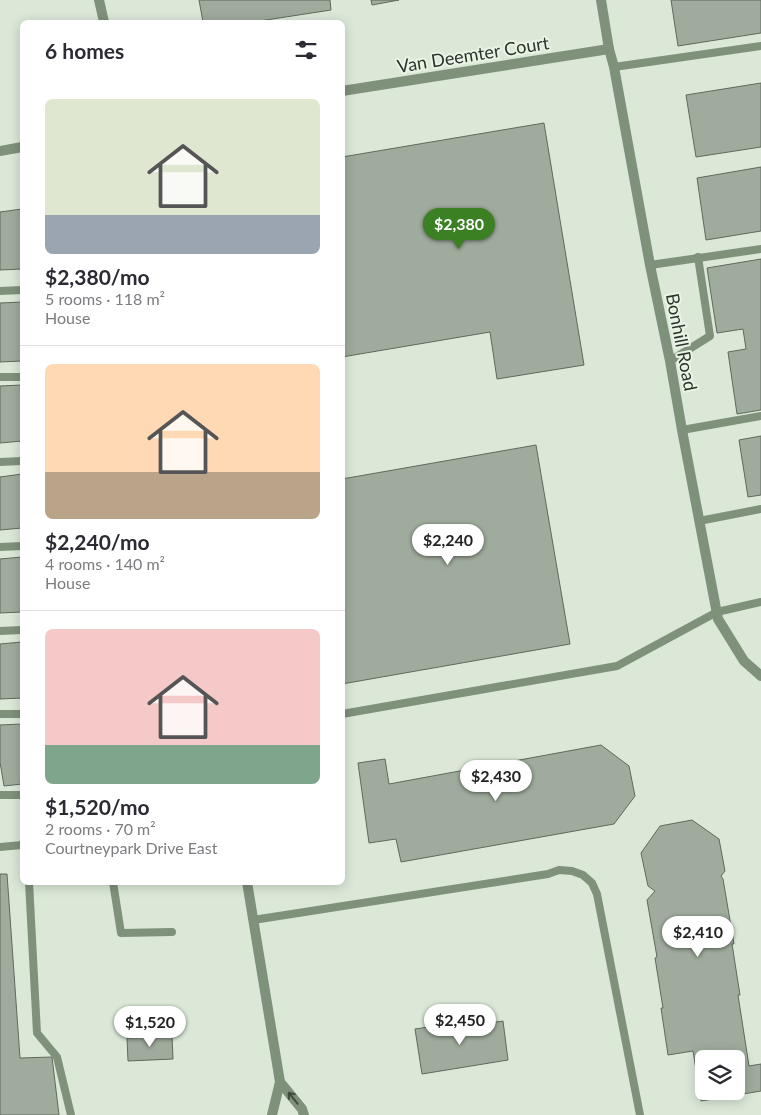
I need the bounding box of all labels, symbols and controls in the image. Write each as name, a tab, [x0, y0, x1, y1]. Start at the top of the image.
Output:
street label: Van Deemter Court	[395, 31, 551, 77]
icon: filters	[292, 36, 320, 64]
text: 6 homes	[45, 38, 124, 63]
icon: home	[138, 131, 228, 221]
pin: $2,380	[418, 208, 500, 250]
text: $2,380	[434, 214, 484, 233]
text: $2,380/mo	[45, 264, 150, 289]
text: 5 rooms · 118 m²	[45, 289, 165, 308]
street label: Bonhill Road	[662, 291, 702, 393]
text: House	[45, 308, 90, 327]
icon: home	[138, 397, 228, 487]
pin: $2,240	[407, 524, 489, 566]
text: $2,240/mo	[45, 529, 150, 554]
text: $2,240	[423, 530, 473, 549]
text: 4 rooms · 140 m²	[45, 554, 165, 573]
text: House	[45, 573, 90, 592]
icon: home	[138, 662, 228, 752]
pin: $2,430	[455, 760, 537, 802]
text: $2,430	[471, 766, 521, 785]
text: $1,520/mo	[45, 794, 150, 819]
text: 2 rooms · 70 m²	[45, 819, 156, 838]
text: Courtneypark Drive East	[45, 838, 217, 857]
pin: $2,410	[657, 916, 739, 958]
text: $2,410	[673, 922, 723, 941]
pin: $2,450	[419, 1004, 501, 1046]
pin: $1,520	[109, 1006, 191, 1048]
text: $2,450	[435, 1010, 485, 1029]
text: $1,520	[125, 1012, 175, 1031]
map controls	[695, 1050, 745, 1100]
button: layers	[695, 1050, 745, 1100]
one-way arrow	[287, 1091, 298, 1104]

